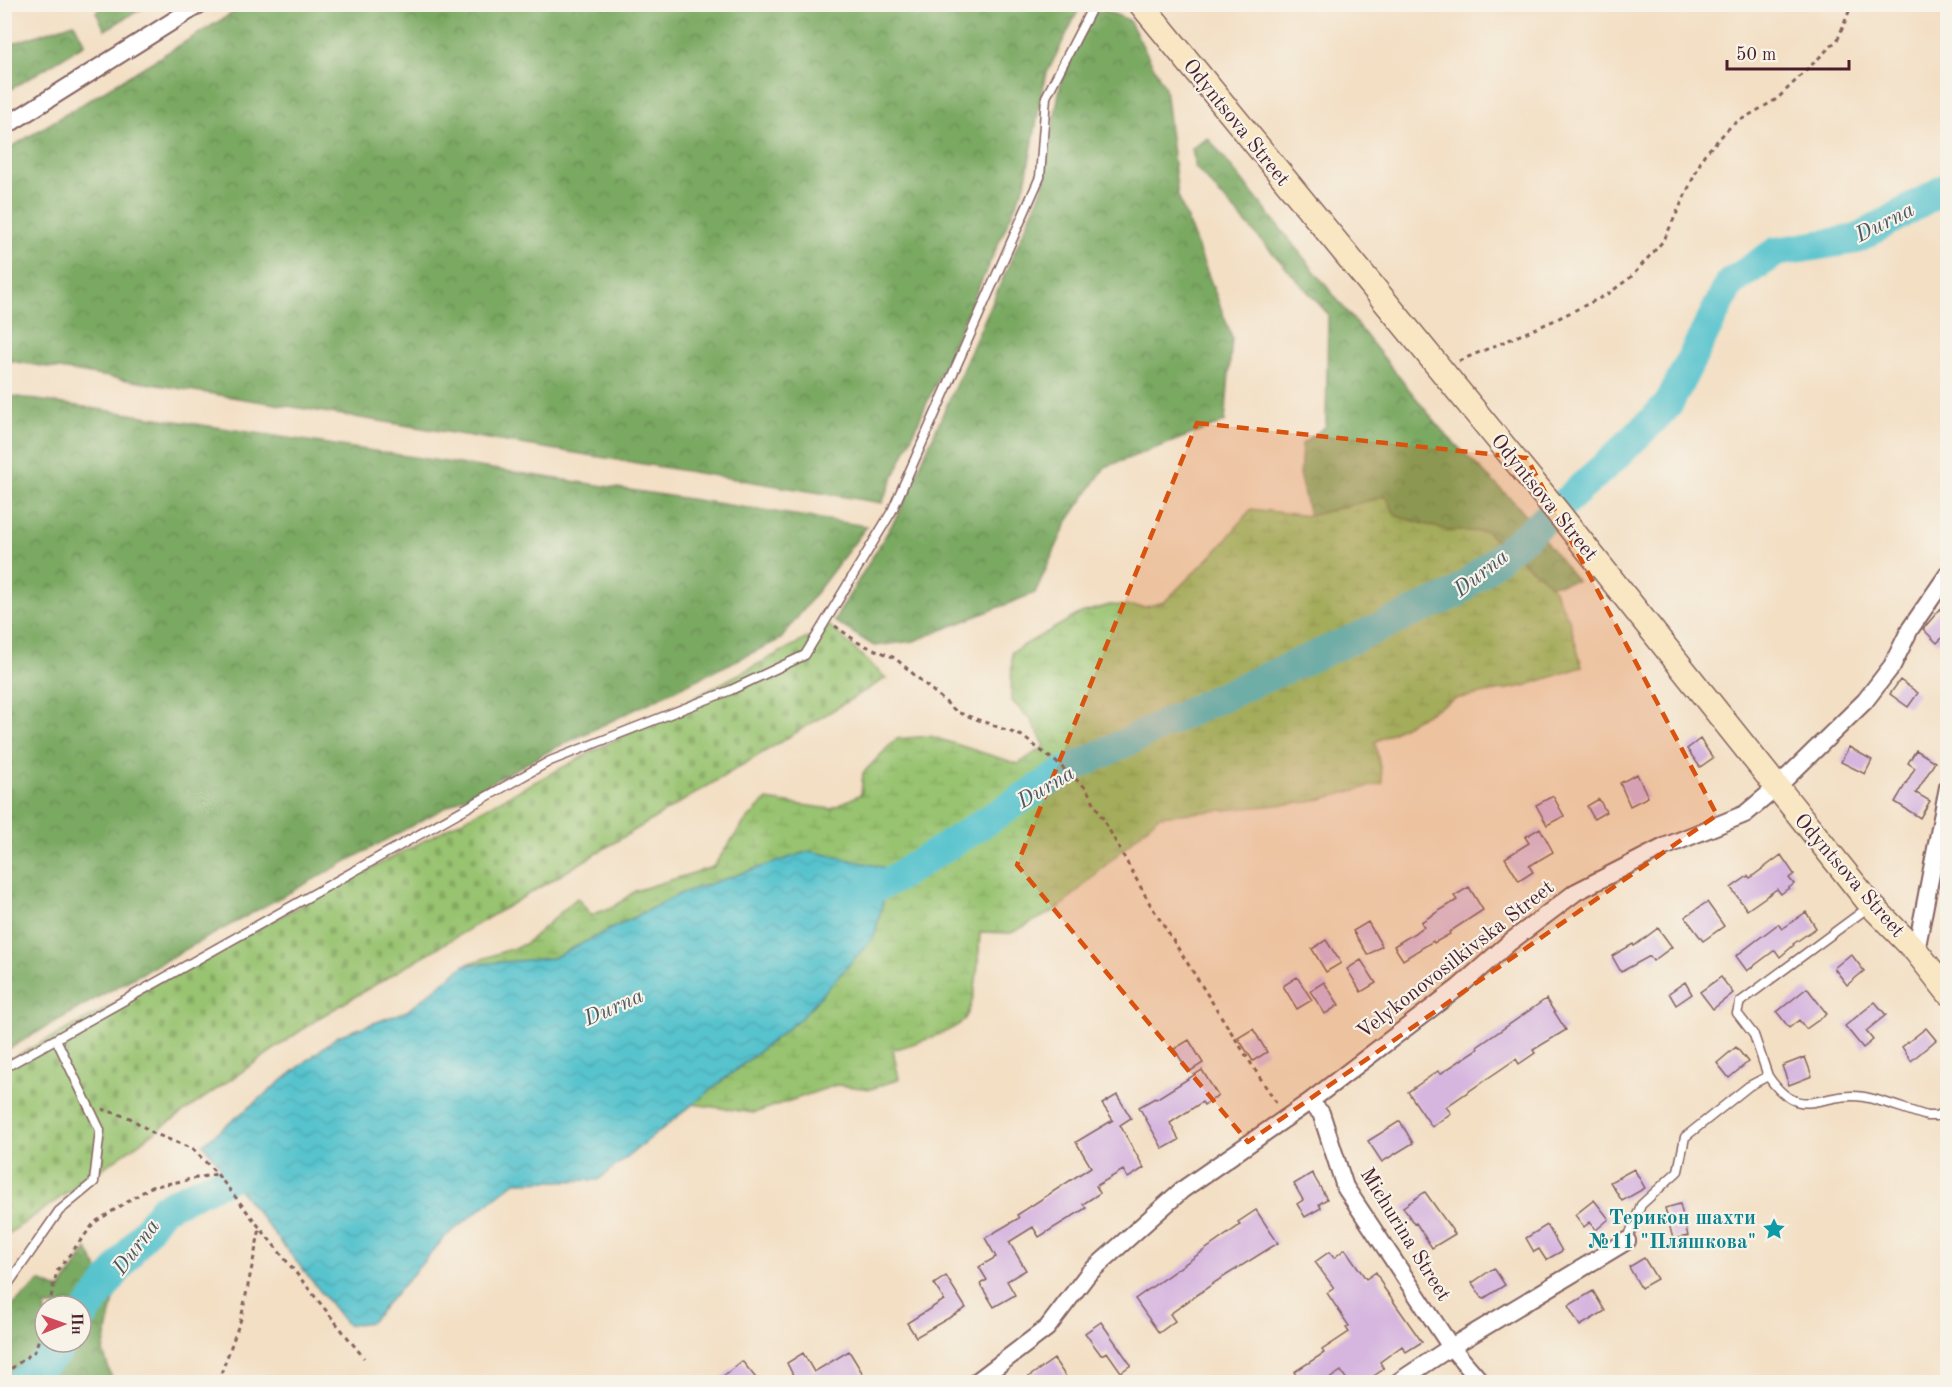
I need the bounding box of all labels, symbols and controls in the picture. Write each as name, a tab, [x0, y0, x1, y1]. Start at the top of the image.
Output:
scale bar	[1727, 33, 1848, 71]
text: 50 m	[1736, 46, 1776, 64]
street label: Odyntsova Street	[1178, 56, 1293, 190]
water label: Durna	[1851, 199, 1918, 247]
street label: Odyntsova Street	[1486, 431, 1601, 565]
water label: Durna	[1449, 545, 1513, 602]
water label: Durna	[1013, 762, 1079, 814]
street label: Odyntsova Street	[1790, 810, 1908, 942]
street label: Velykonovosilkivska Street	[1354, 877, 1558, 1043]
water label: Durna	[580, 985, 647, 1031]
street label: Michurina Street	[1355, 1165, 1454, 1305]
place label: Терикон шахти №11 "Пляшкова"	[1588, 1208, 1756, 1253]
water label: Durna	[108, 1215, 164, 1280]
place icon: Терикон шахти №11 "Пляшкова"	[1761, 1216, 1787, 1242]
north arrow	[33, 1294, 93, 1354]
text: Пн	[68, 1313, 84, 1335]

